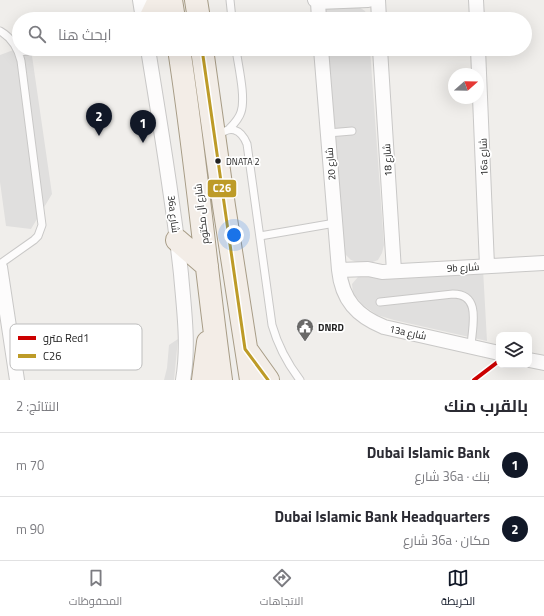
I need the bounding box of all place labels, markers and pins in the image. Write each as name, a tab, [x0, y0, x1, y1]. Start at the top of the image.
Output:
pin: 2	[86, 103, 112, 136]
pin: 1	[130, 110, 156, 143]
place label: DNATA 2	[226, 155, 260, 168]
marker: DNATA 2	[213, 156, 223, 166]
public building icon: DNRD	[295, 317, 315, 342]
place label: DNRD	[318, 320, 344, 335]

